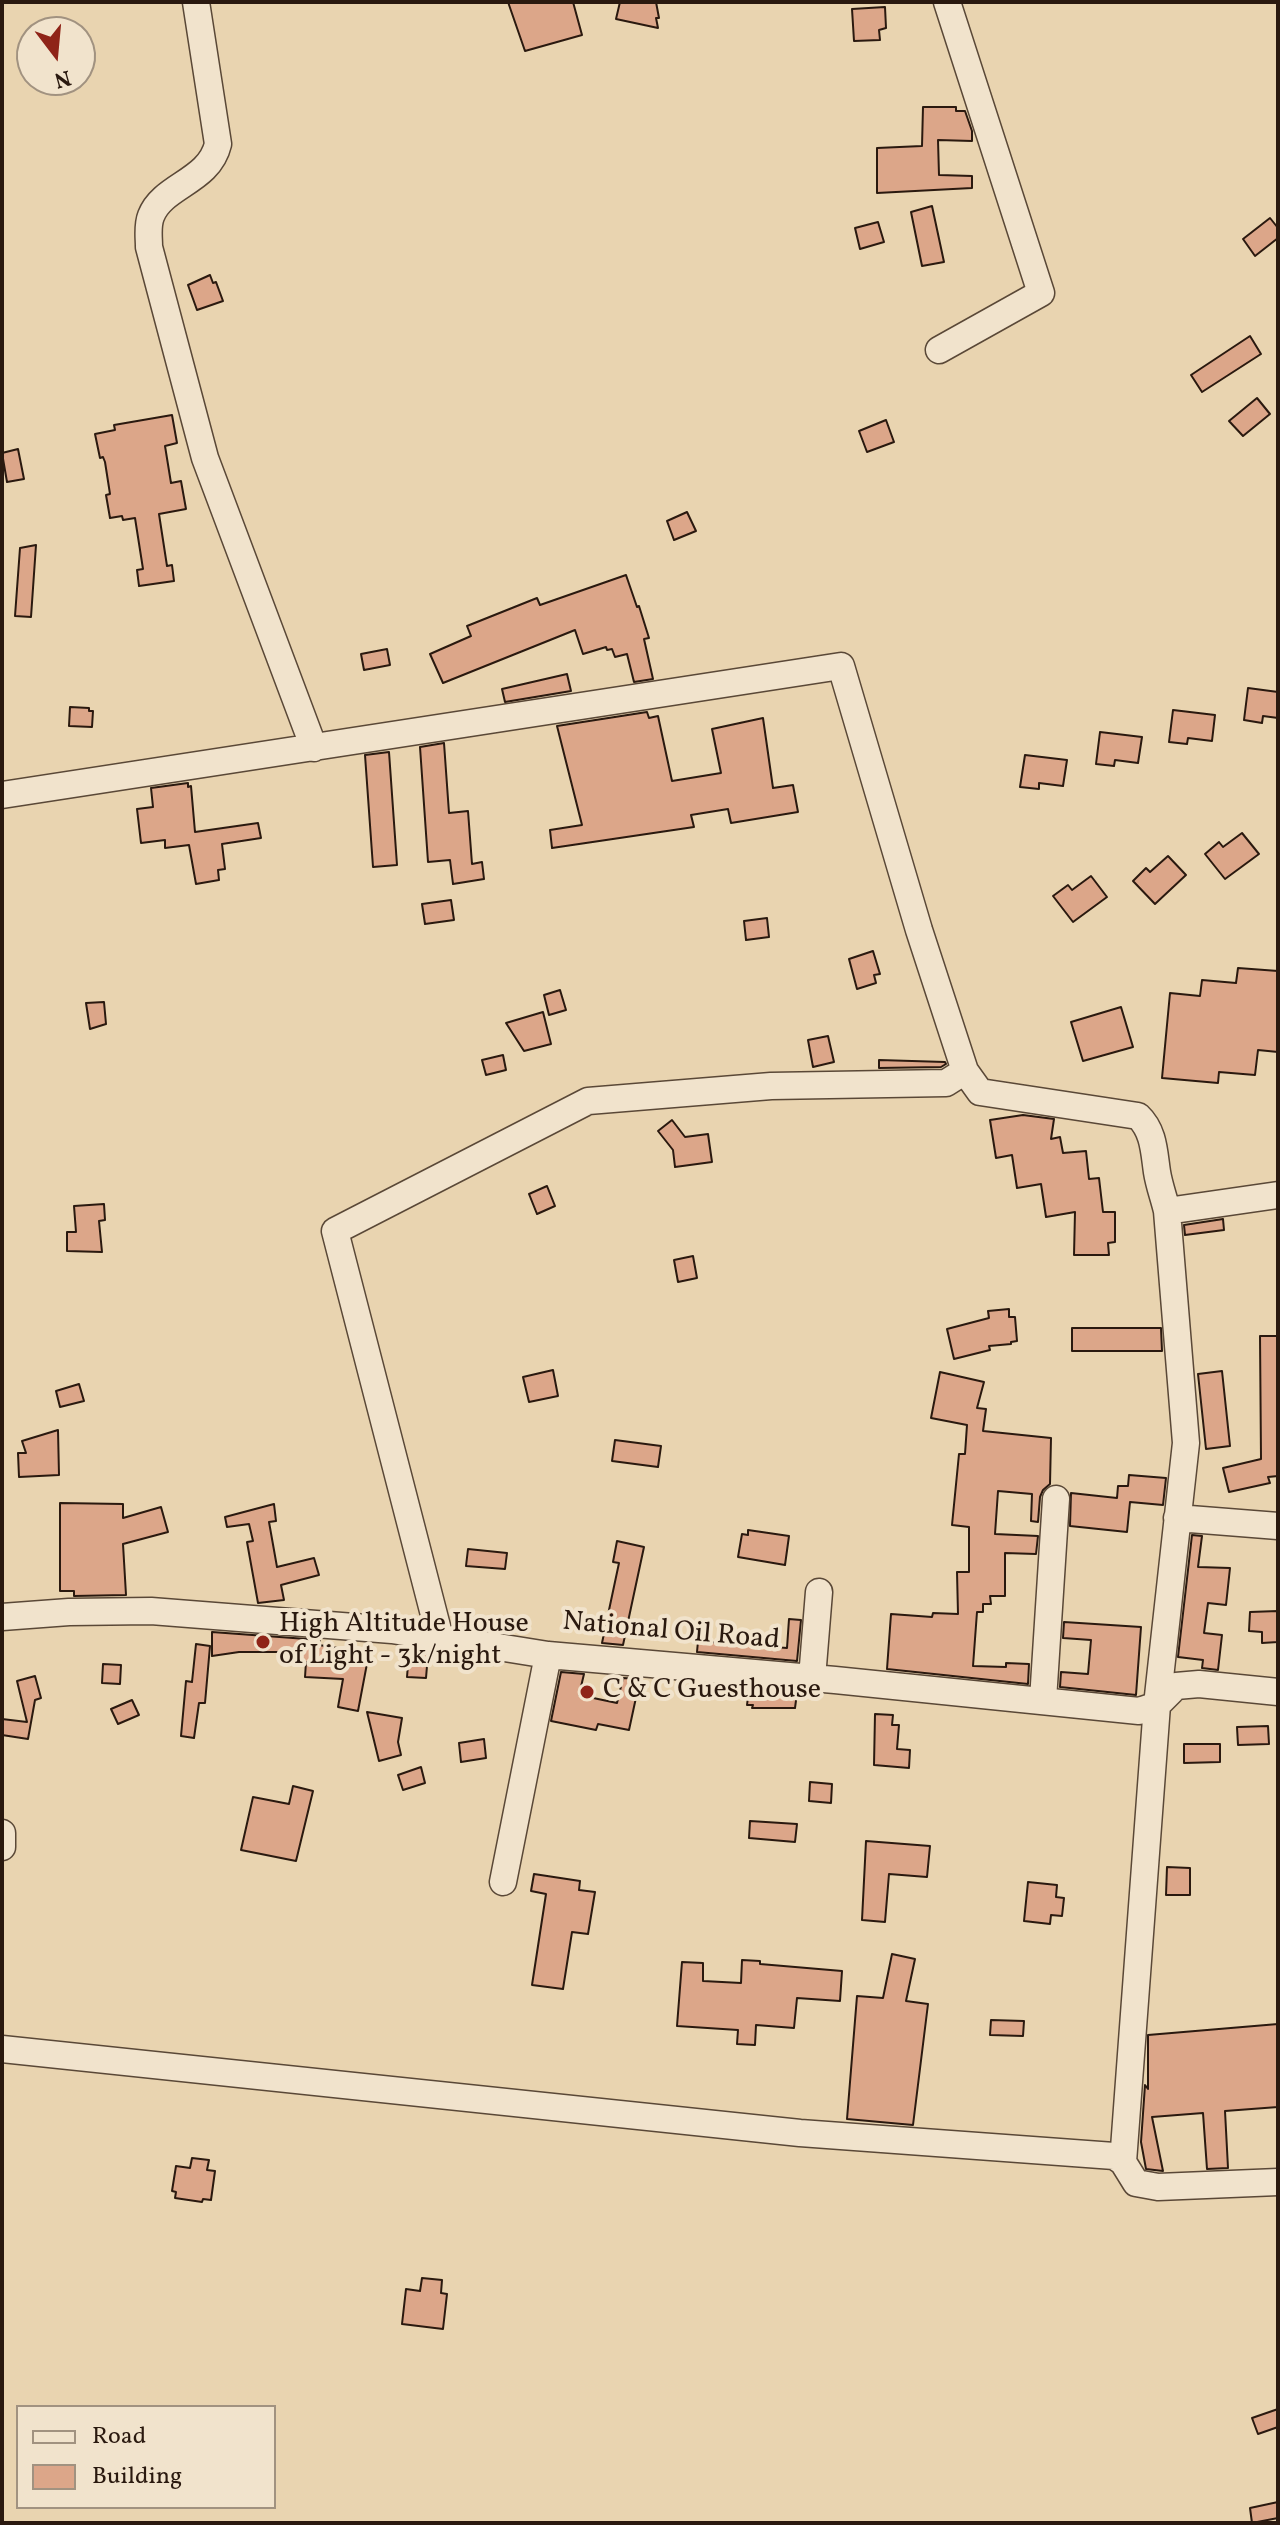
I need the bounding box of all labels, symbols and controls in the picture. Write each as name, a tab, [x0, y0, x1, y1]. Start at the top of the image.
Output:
north arrow	[16, 16, 96, 96]
text: N	[50, 61, 74, 95]
street label: National Oil Road	[561, 1607, 781, 1659]
place label: High Altitude House of Light - 3k/night	[279, 1609, 529, 1675]
marker: High Altitude House of Light - 3k/night	[254, 1633, 272, 1651]
place label: C & C Guesthouse	[603, 1675, 821, 1709]
marker: C & C Guesthouse	[578, 1683, 596, 1701]
legend	[16, 2405, 276, 2509]
text: Road	[92, 2420, 146, 2454]
text: Building	[92, 2460, 182, 2494]

